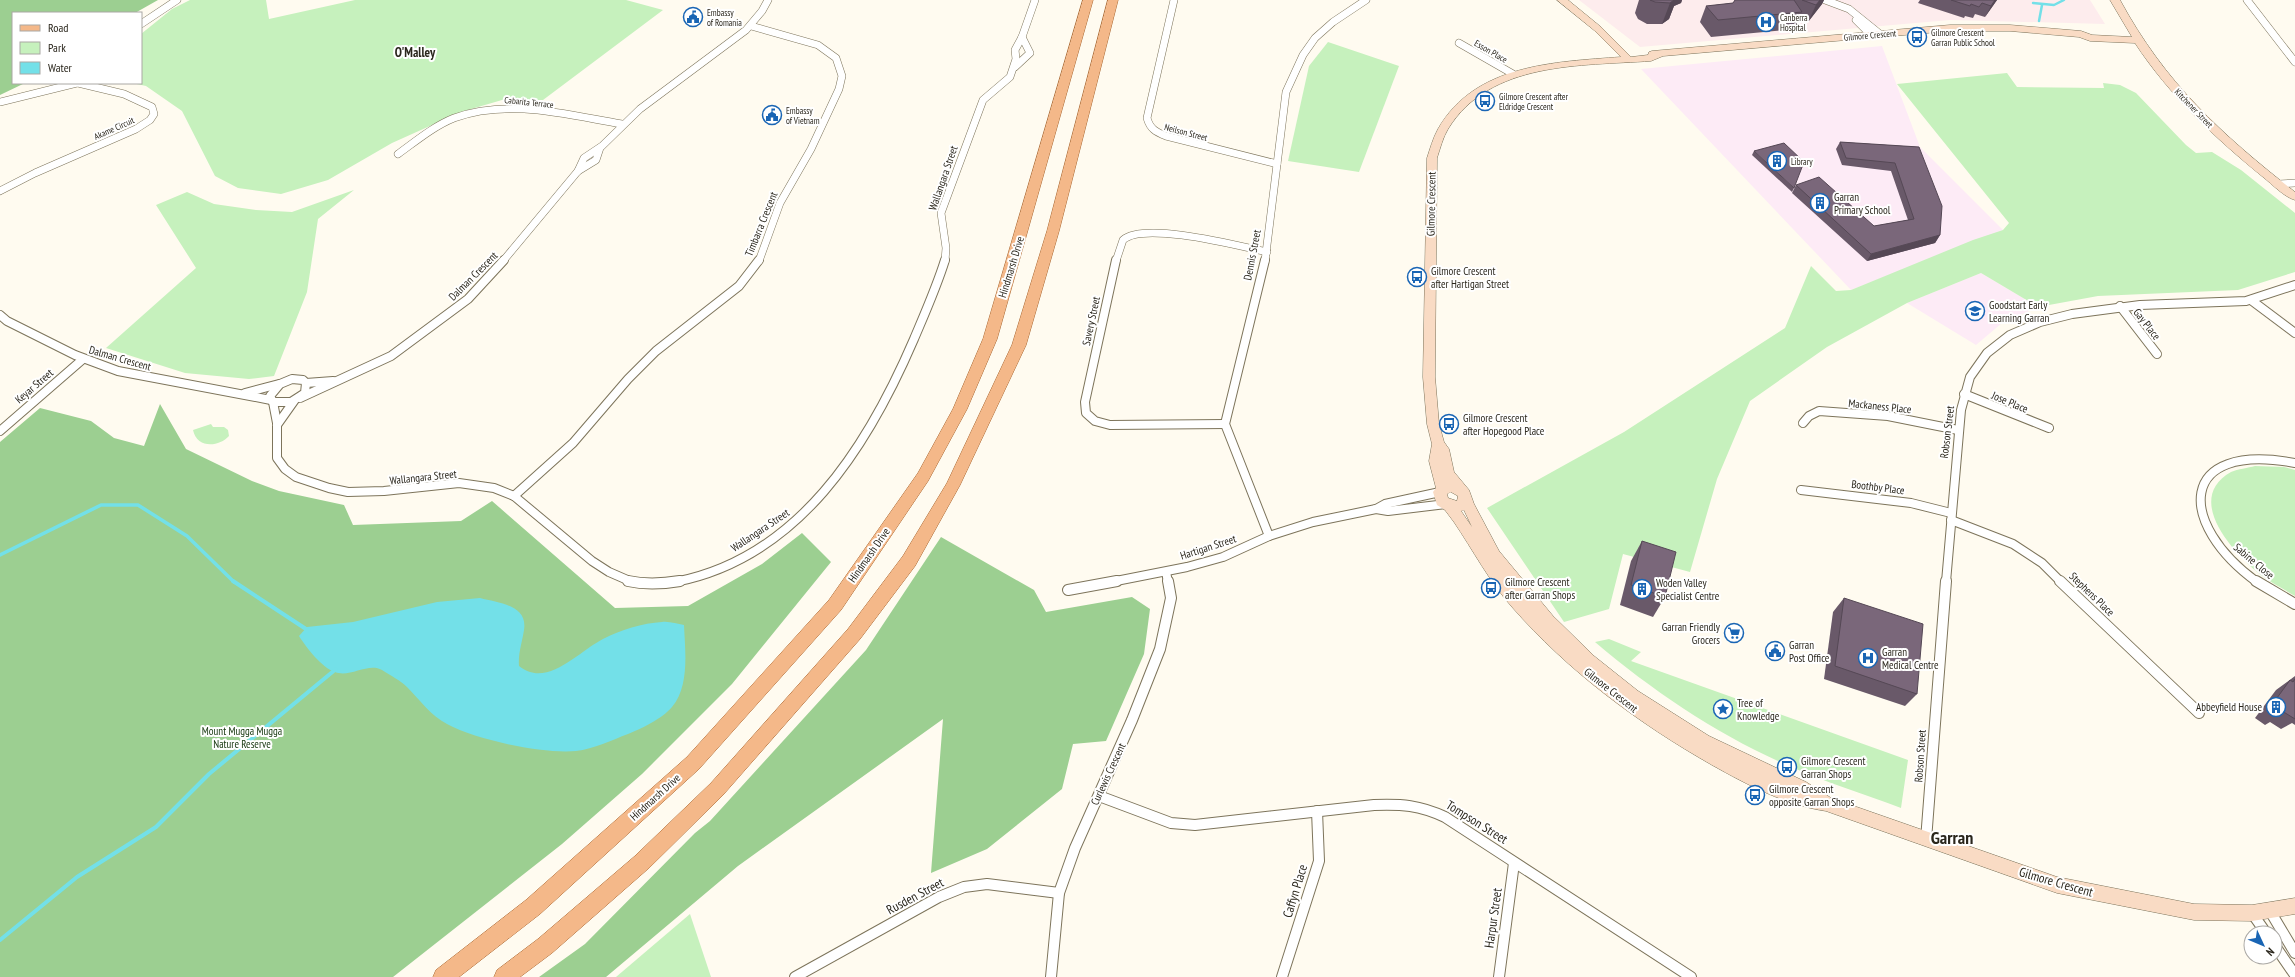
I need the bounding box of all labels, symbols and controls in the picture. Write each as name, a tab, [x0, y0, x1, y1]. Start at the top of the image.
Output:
public building icon: Embassy of Romania	[682, 6, 704, 28]
place label: Embassy of Romania	[707, 7, 742, 28]
hospital icon: Canberra Hospital	[1755, 11, 1777, 33]
legend	[12, 12, 142, 84]
place label: Canberra Hospital	[1780, 12, 1808, 33]
text: Road	[48, 20, 68, 35]
bus stop icon: Gilmore Crescent Garran Public School	[1906, 26, 1928, 48]
street label: Gilmore Crescent	[1843, 27, 1897, 43]
place label: Gilmore Crescent Garran Public School	[1931, 27, 1996, 48]
street label: Esson Place	[1473, 37, 1510, 65]
text: Park	[48, 40, 66, 55]
district label: O'Malley	[395, 44, 436, 61]
text: Water	[48, 60, 73, 75]
street label: Kitchener Street	[2173, 86, 2216, 130]
bus stop icon: Gilmore Crescent after Eldridge Crescent	[1474, 90, 1496, 112]
place label: Gilmore Crescent after Eldridge Crescent	[1499, 91, 1569, 112]
street label: Cabarita Terrace	[504, 94, 554, 110]
public building icon: Embassy of Vietnam	[761, 104, 783, 126]
place label: Embassy of Vietnam	[786, 105, 820, 126]
street label: Akame Circuit	[92, 114, 136, 142]
street label: Neilson Street	[1163, 121, 1209, 143]
street label: Wallangara Street	[925, 144, 961, 212]
building icon: Library	[1766, 150, 1788, 172]
place label: Library	[1791, 156, 1813, 167]
street label: Gilmore Crescent	[1423, 172, 1439, 236]
street label: Timbarra Crescent	[742, 190, 780, 258]
place label: Garran Primary School	[1834, 190, 1891, 217]
building icon: Garran Primary School	[1809, 192, 1831, 214]
street label: Dennis Street	[1240, 229, 1264, 281]
street label: Hindmarsh Drive	[995, 234, 1027, 299]
street label: Dalman Crescent	[446, 249, 500, 303]
place label: Gilmore Crescent after Hartigan Street	[1431, 264, 1509, 291]
bus stop icon: Gilmore Crescent after Hartigan Street	[1406, 266, 1428, 288]
street label: Savery Street	[1079, 295, 1103, 347]
place label: Goodstart Early Learning Garran	[1989, 298, 2049, 325]
school or university icon: Goodstart Early Learning Garran	[1964, 300, 1986, 322]
street label: Gay Place	[2130, 305, 2164, 343]
street label: Dalman Crescent	[87, 342, 153, 374]
street label: Keyar Street	[12, 366, 56, 406]
street label: Jose Place	[1989, 388, 2031, 416]
street label: Mackaness Place	[1848, 396, 1913, 416]
street label: Robson Street	[1937, 405, 1957, 459]
place label: Gilmore Crescent after Hopegood Place	[1463, 411, 1545, 438]
bus stop icon: Gilmore Crescent after Hopegood Place	[1438, 413, 1460, 435]
street label: Wallangara Street	[389, 467, 457, 487]
street label: Boothby Place	[1851, 477, 1906, 497]
street label: Wallangara Street	[728, 505, 792, 555]
street label: Hindmarsh Drive	[845, 525, 893, 585]
street label: Hartigan Street	[1178, 531, 1238, 563]
street label: Sabine Close	[2231, 540, 2277, 582]
street label: Stephens Place	[2066, 569, 2118, 619]
place label: Gilmore Crescent after Garran Shops	[1505, 575, 1575, 602]
place label: Woden Valley Specialist Centre	[1656, 576, 1720, 603]
bus stop icon: Gilmore Crescent after Garran Shops	[1480, 577, 1502, 599]
building icon: Woden Valley Specialist Centre	[1631, 578, 1653, 600]
place label: Garran Friendly Grocers	[1662, 620, 1721, 647]
supermarket icon: Garran Friendly Grocers	[1723, 622, 1745, 644]
place label: Garran Post Office	[1789, 638, 1830, 665]
public building icon: Garran Post Office	[1764, 640, 1786, 662]
place label: Garran Medical Centre	[1882, 645, 1939, 672]
hospital icon: Garran Medical Centre	[1857, 647, 1879, 669]
street label: Gilmore Crescent	[1581, 665, 1641, 715]
place label: Tree of Knowledge	[1737, 696, 1780, 723]
building icon: Abbeyfield House	[2265, 696, 2287, 718]
place icon: Tree of Knowledge	[1712, 698, 1734, 720]
place label: Abbeyfield House	[2196, 700, 2262, 714]
park label: Mount Mugga Mugga Nature Reserve	[202, 724, 282, 751]
street label: Robson Street	[1911, 729, 1929, 783]
street label: Curlewis Crescent	[1088, 741, 1128, 807]
place label: Gilmore Crescent Garran Shops	[1801, 754, 1865, 781]
bus stop icon: Gilmore Crescent Garran Shops	[1776, 756, 1798, 778]
street label: Hindmarsh Drive	[627, 770, 684, 823]
place label: Gilmore Crescent opposite Garran Shops	[1769, 782, 1854, 809]
bus stop icon: Gilmore Crescent opposite Garran Shops	[1744, 784, 1766, 806]
street label: Tompson Street	[1443, 796, 1511, 848]
district label: Garran	[1931, 826, 1973, 849]
street label: Caffyn Place	[1279, 862, 1311, 920]
street label: Gilmore Crescent	[2017, 863, 2095, 901]
street label: Rusden Street	[883, 874, 947, 918]
street label: Harpur Street	[1480, 887, 1506, 949]
north arrow	[2243, 925, 2283, 965]
text: N	[2263, 945, 2277, 959]

